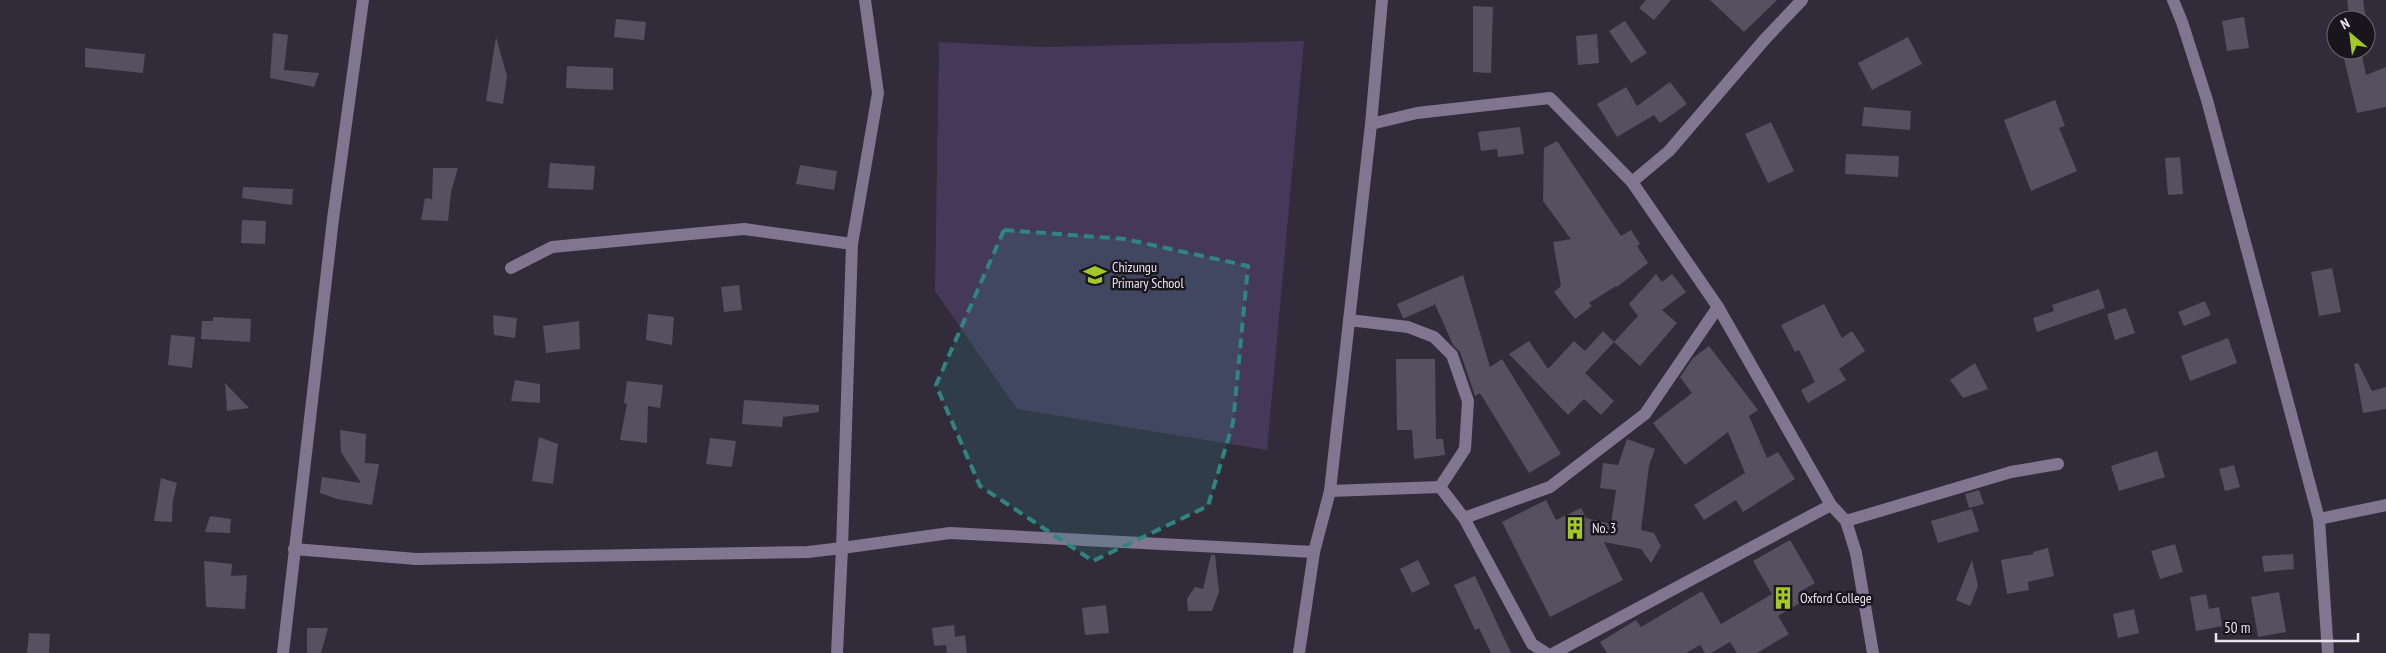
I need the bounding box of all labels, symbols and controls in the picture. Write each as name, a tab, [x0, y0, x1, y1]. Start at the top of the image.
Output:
north arrow	[2326, 10, 2376, 60]
text: N	[2337, 14, 2352, 33]
place label: Chizungu Primary School	[1112, 258, 1184, 292]
school or university icon: Chizungu Primary School	[1082, 262, 1108, 288]
building icon: No. 3	[1562, 515, 1588, 541]
place label: No. 3	[1592, 519, 1616, 537]
building icon: Oxford College	[1770, 585, 1796, 611]
place label: Oxford College	[1800, 589, 1872, 607]
scale bar	[2216, 610, 2358, 642]
text: 50 m	[2224, 618, 2250, 637]

